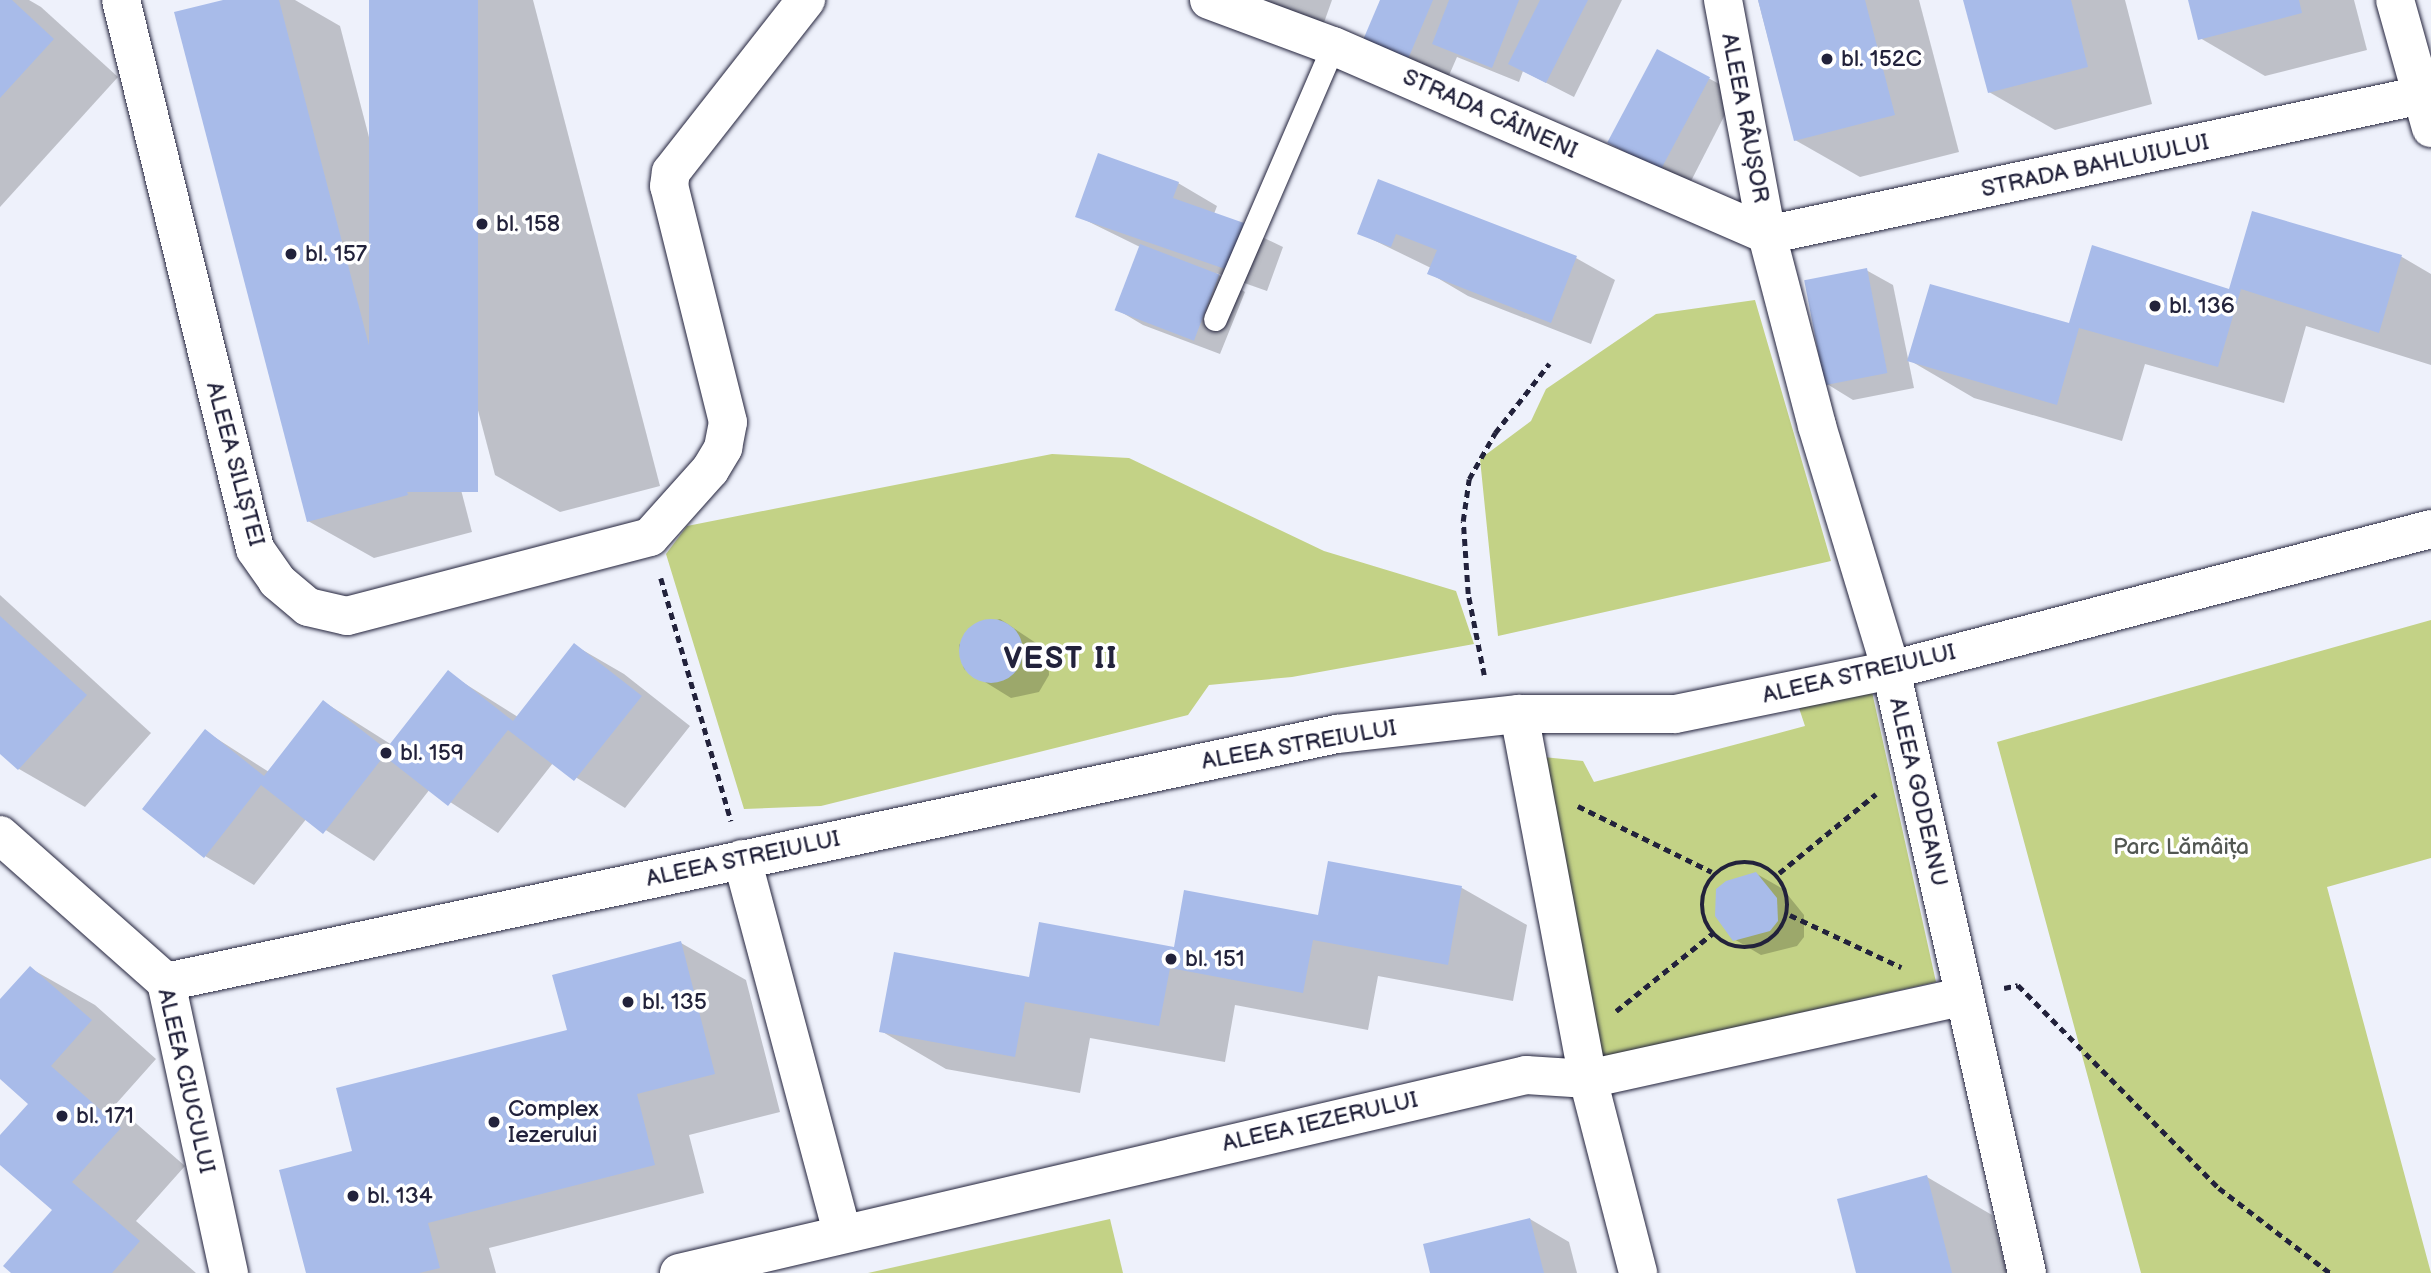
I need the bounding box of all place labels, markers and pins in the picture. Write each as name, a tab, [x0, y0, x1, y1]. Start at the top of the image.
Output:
place label: bl. 152C	[1841, 45, 1922, 73]
marker: bl. 152C	[1819, 51, 1835, 67]
place label: bl. 158	[496, 210, 560, 238]
marker: bl. 158	[474, 216, 490, 232]
place label: bl. 157	[305, 240, 367, 268]
marker: bl. 157	[283, 246, 299, 262]
place label: bl. 136	[2169, 292, 2235, 320]
marker: bl. 136	[2147, 298, 2163, 314]
place label: bl. 159	[400, 739, 464, 767]
marker: bl. 159	[378, 745, 394, 761]
place label: bl. 151	[1185, 945, 1245, 973]
marker: bl. 151	[1163, 951, 1179, 967]
place label: bl. 135	[642, 988, 707, 1016]
marker: bl. 135	[620, 994, 636, 1010]
place label: Complex Iezerului	[508, 1095, 599, 1149]
place label: bl. 171	[76, 1102, 134, 1130]
marker: bl. 171	[54, 1108, 70, 1124]
marker: Complex Iezerului	[486, 1114, 502, 1130]
place label: bl. 134	[367, 1182, 433, 1210]
marker: bl. 134	[345, 1188, 361, 1204]

